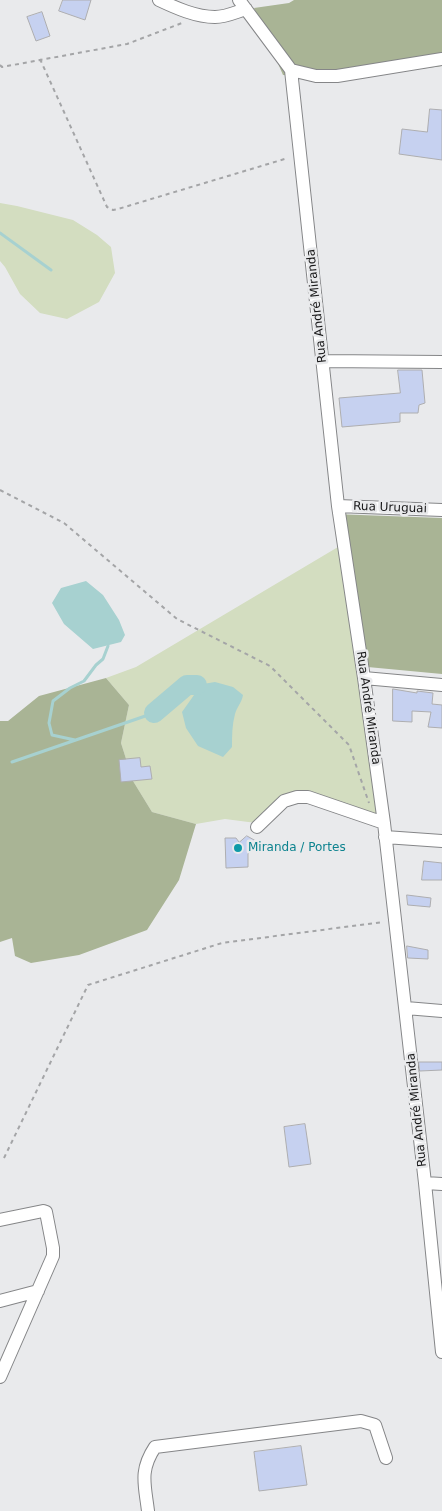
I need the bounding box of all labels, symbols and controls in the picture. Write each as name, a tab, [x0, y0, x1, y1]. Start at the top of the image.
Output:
street label: Rua André Miranda	[304, 248, 330, 364]
street label: Rua Uruguai	[353, 500, 427, 516]
street label: Rua André Miranda	[353, 650, 383, 766]
place label: Miranda / Portes	[248, 841, 346, 855]
marker: Miranda / Portes	[232, 842, 244, 854]
street label: Rua André Miranda	[404, 1052, 430, 1168]

